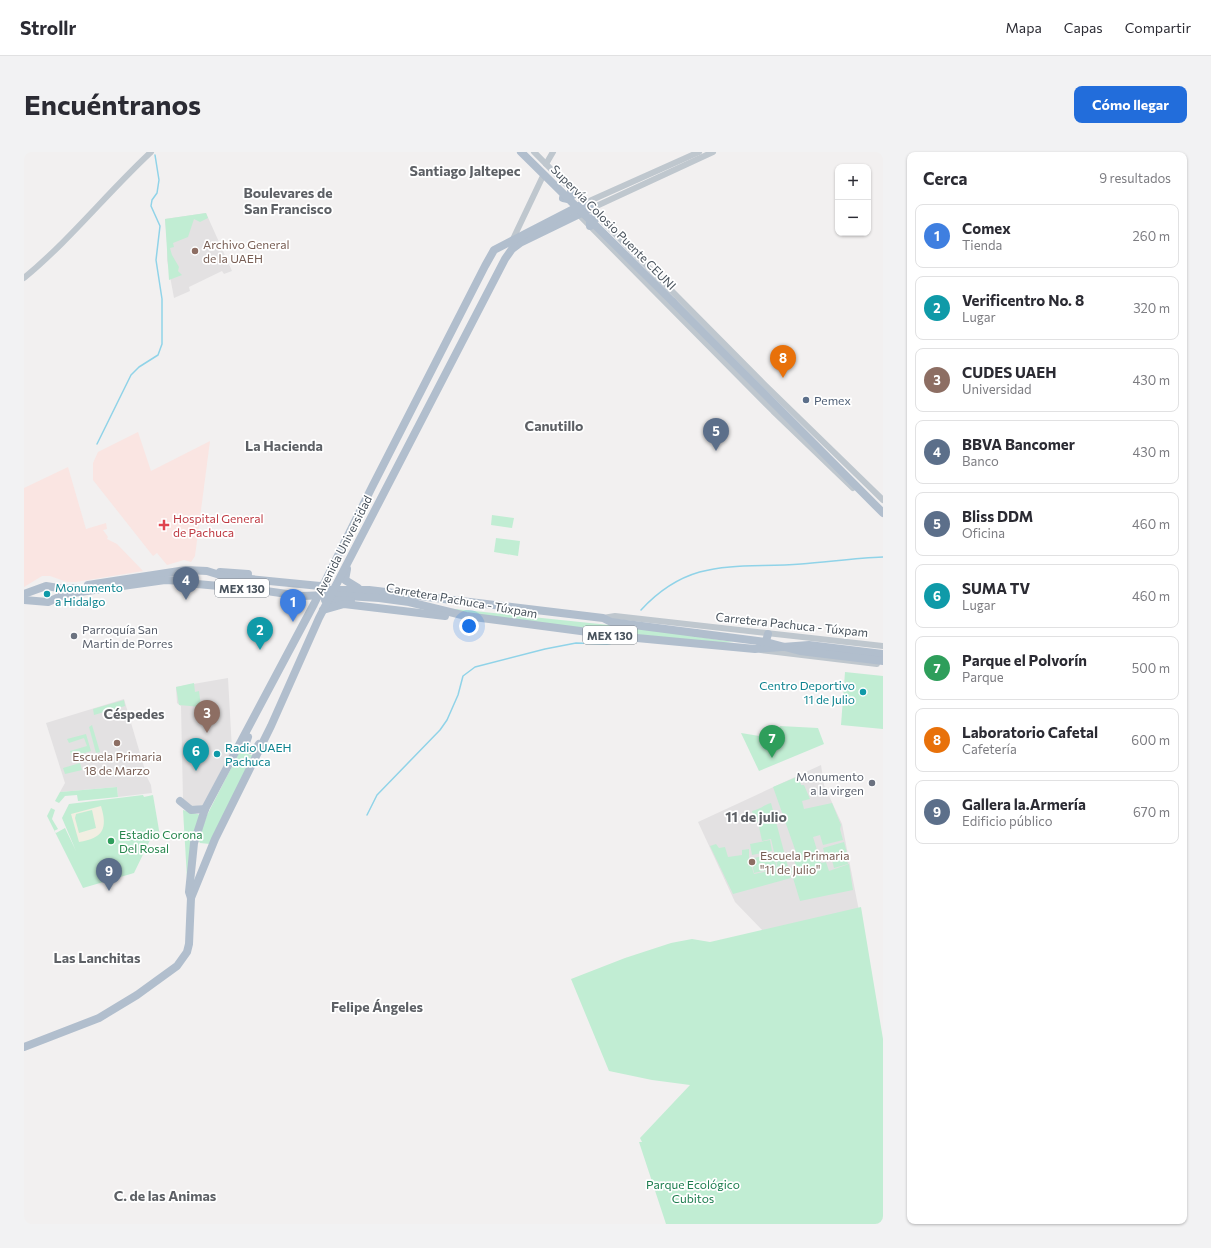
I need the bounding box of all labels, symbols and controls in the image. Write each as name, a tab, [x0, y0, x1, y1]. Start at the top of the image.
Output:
text: Strollr	[20, 16, 76, 39]
text: Mapa	[1006, 19, 1042, 36]
text: Capas	[1064, 19, 1103, 36]
text: Compartir	[1125, 19, 1191, 36]
button: Cómo llegar	[1074, 86, 1187, 123]
text: Encuéntranos	[24, 87, 201, 121]
district label: Santiago Jaltepec	[409, 162, 521, 179]
street label: Supervía Colosio Puente CEUNI	[549, 162, 679, 292]
map controls	[835, 164, 871, 236]
button: +	[835, 164, 871, 200]
text: Cerca	[923, 168, 968, 189]
text: 9 resultados	[1099, 170, 1171, 186]
district label: Boulevares de San Francisco	[243, 184, 333, 217]
button: −	[835, 200, 871, 236]
text: Comex	[962, 219, 1011, 237]
text: 1	[934, 228, 940, 244]
text: 260 m	[1133, 228, 1170, 244]
place label: Archivo General de la UAEH	[203, 237, 290, 265]
text: Tienda	[962, 237, 1002, 253]
marker: Archivo General de la UAEH	[190, 246, 200, 256]
text: Verificentro No. 8	[962, 291, 1084, 309]
text: 2	[933, 300, 941, 316]
text: 320 m	[1133, 300, 1170, 316]
text: Lugar	[962, 309, 996, 325]
pin: 8	[770, 345, 796, 378]
text: CUDES UAEH	[962, 363, 1056, 381]
text: 3	[933, 372, 941, 388]
text: 430 m	[1132, 372, 1170, 388]
text: Universidad	[962, 381, 1032, 397]
place label: Pemex	[814, 393, 851, 407]
marker: Pemex	[801, 395, 811, 405]
district label: Canutillo	[525, 417, 583, 434]
pin: 5	[703, 418, 729, 451]
text: BBVA Bancomer	[962, 435, 1075, 453]
district label: La Hacienda	[245, 437, 323, 454]
text: 4	[933, 444, 941, 460]
text: 430 m	[1132, 444, 1170, 460]
text: Banco	[962, 453, 999, 469]
street label: Avenida Universidad	[312, 493, 374, 597]
text: Bliss DDM	[962, 507, 1033, 525]
place label: Hospital General de Pachuca	[173, 511, 264, 539]
text: 5	[933, 516, 941, 532]
text: 460 m	[1132, 516, 1170, 532]
marker: Hospital General de Pachuca	[158, 519, 170, 531]
text: Oficina	[962, 525, 1005, 541]
pin: 4	[173, 567, 199, 600]
road number: MEX 130	[215, 579, 269, 597]
text: SUMA TV	[962, 579, 1030, 597]
place label: Monumento a Hidalgo	[55, 580, 123, 608]
street label: Carretera Pachuca - Túxpam	[385, 580, 539, 620]
text: 6	[933, 588, 941, 604]
text: 460 m	[1132, 588, 1170, 604]
marker: Monumento a Hidalgo	[42, 589, 52, 599]
pin: 1	[280, 589, 306, 622]
text: Lugar	[962, 597, 996, 613]
street label: Carretera Pachuca - Túxpam	[715, 609, 869, 639]
your location	[459, 616, 479, 636]
pin: 2	[247, 617, 273, 650]
place label: Parroquía San Martin de Porres	[82, 622, 173, 650]
road number: MEX 130	[583, 626, 637, 644]
marker: Parroquía San Martin de Porres	[69, 631, 79, 641]
text: Parque el Polvorín	[962, 651, 1087, 669]
text: 7	[933, 660, 941, 676]
text: 500 m	[1132, 660, 1170, 676]
text: Parque	[962, 669, 1004, 685]
place label: Centro Deportivo 11 de Julio	[759, 678, 855, 707]
marker: Centro Deportivo 11 de Julio	[858, 687, 868, 697]
pin: 3	[194, 700, 220, 733]
district label: Céspedes	[103, 705, 165, 722]
text: Laboratorio Cafetal	[962, 723, 1098, 741]
pin: 7	[759, 725, 785, 758]
text: 8	[933, 732, 941, 748]
text: 600 m	[1131, 732, 1170, 748]
marker: Escuela Primaria 18 de Marzo	[112, 738, 122, 748]
pin: 6	[183, 738, 209, 771]
place label: Radio UAEH Pachuca	[225, 740, 292, 768]
text: Cafetería	[962, 741, 1017, 757]
place label: Escuela Primaria 18 de Marzo	[72, 749, 162, 777]
marker: Radio UAEH Pachuca	[212, 749, 222, 759]
place label: Monumento a la virgen	[796, 769, 864, 797]
marker: Monumento a la virgen	[867, 778, 877, 788]
text: Gallera la.Armería	[962, 795, 1086, 813]
text: 9	[933, 804, 941, 820]
text: 670 m	[1133, 804, 1170, 820]
district label: 11 de julio	[725, 808, 787, 825]
text: Edificio público	[962, 813, 1053, 829]
place label: Estadio Corona Del Rosal	[119, 827, 203, 855]
marker: Estadio Corona Del Rosal	[106, 836, 116, 846]
place label: Escuela Primaria "11 de Julio"	[760, 848, 849, 877]
marker: Escuela Primaria "11 de Julio"	[747, 857, 757, 867]
pin: 9	[96, 858, 122, 891]
district label: Las Lanchitas	[54, 949, 141, 966]
district label: Felipe Ángeles	[331, 998, 424, 1015]
park label: Parque Ecológico Cubitos	[646, 1177, 740, 1205]
district label: C. de las Animas	[114, 1187, 217, 1204]

